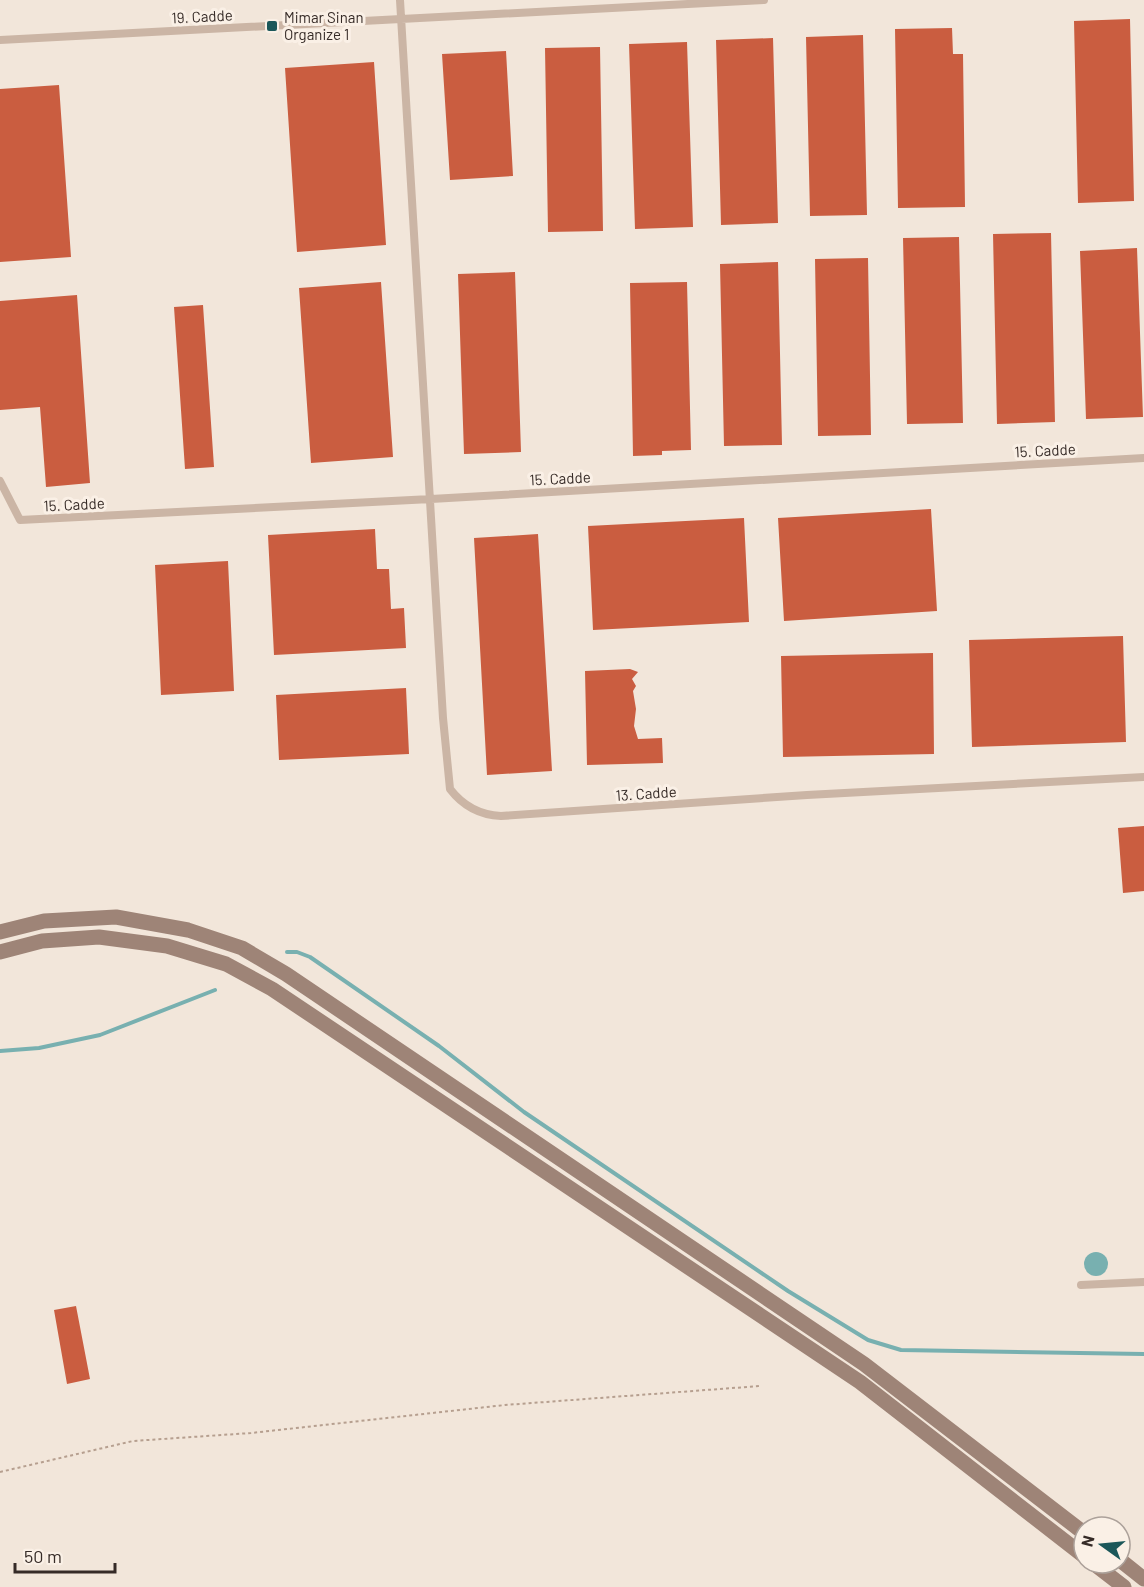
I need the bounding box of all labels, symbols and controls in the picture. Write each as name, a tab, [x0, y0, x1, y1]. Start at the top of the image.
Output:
street label: 19. Cadde	[171, 5, 233, 27]
place label: Mimar Sinan Organize 1	[284, 8, 364, 43]
marker: Mimar Sinan Organize 1	[265, 19, 279, 33]
street label: 15. Cadde	[1014, 439, 1076, 461]
street label: 15. Cadde	[529, 467, 591, 489]
street label: 15. Cadde	[43, 493, 105, 515]
street label: 13. Cadde	[615, 782, 677, 804]
north arrow	[1072, 1515, 1132, 1575]
text: N	[1076, 1533, 1098, 1549]
scale bar	[15, 1536, 116, 1574]
text: 50 m	[24, 1545, 62, 1567]

